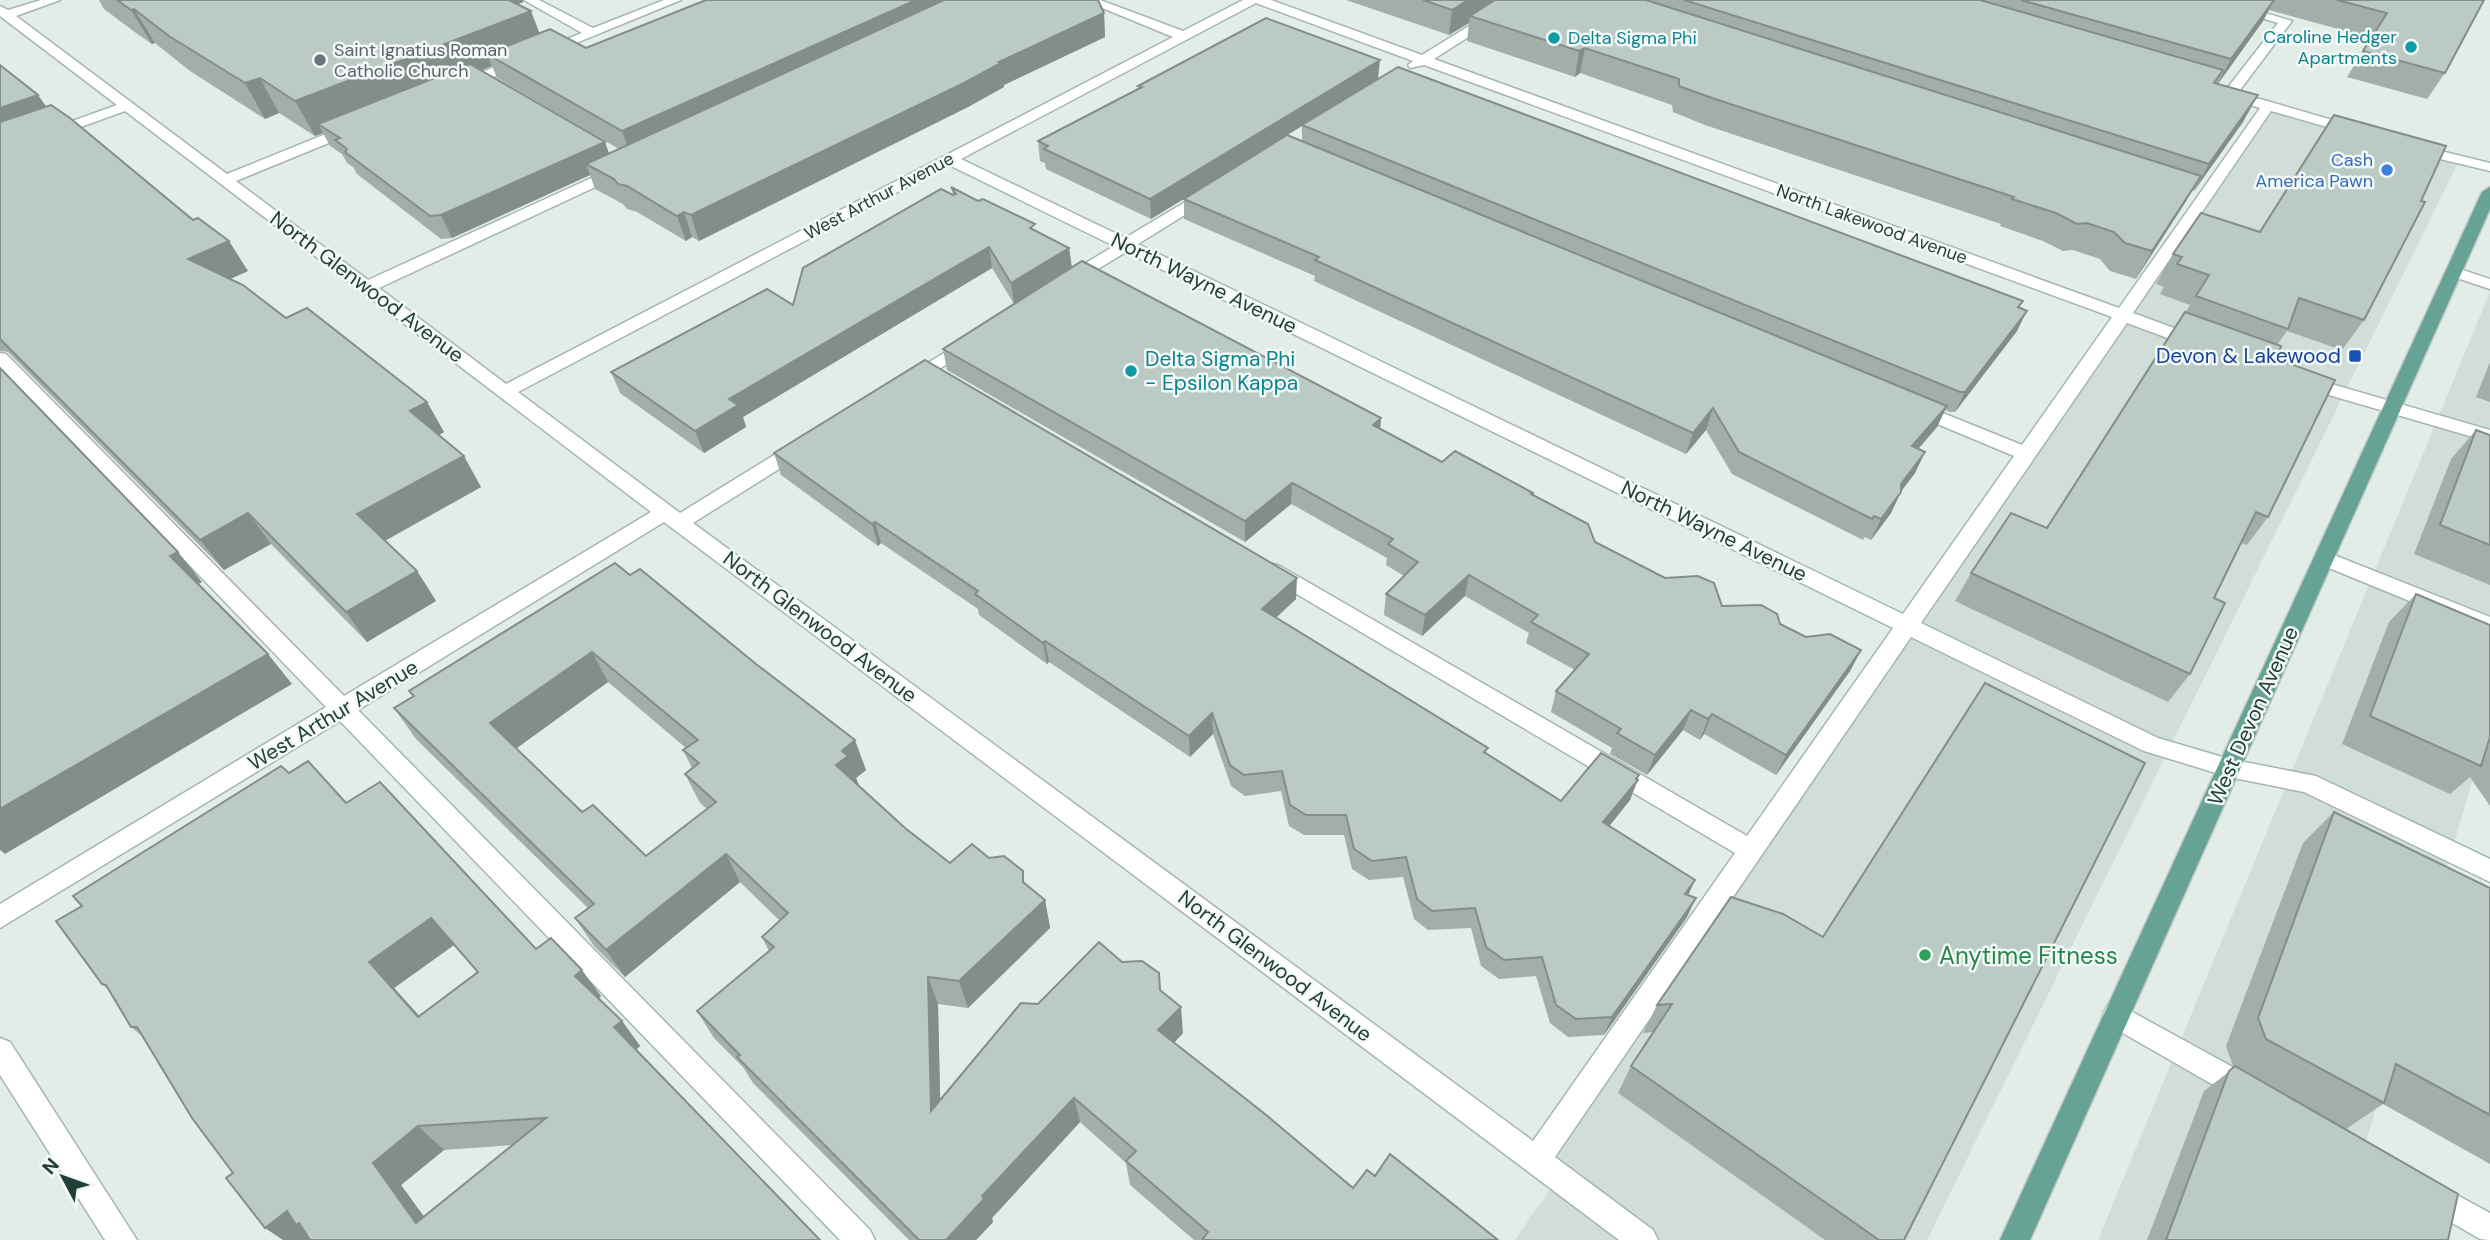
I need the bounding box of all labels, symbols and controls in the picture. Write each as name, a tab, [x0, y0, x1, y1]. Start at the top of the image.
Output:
place label: Caroline Hedger Apartments	[2263, 25, 2397, 70]
place label: Delta Sigma Phi	[1568, 26, 1697, 50]
marker: Delta Sigma Phi	[1546, 30, 1562, 46]
place label: Saint Ignatius Roman Catholic Church	[334, 38, 507, 83]
marker: Caroline Hedger Apartments	[2403, 39, 2419, 55]
marker: Saint Ignatius Roman Catholic Church	[312, 52, 328, 68]
street label: West Arthur Avenue	[800, 146, 958, 246]
place label: Cash America Pawn	[2255, 148, 2373, 193]
marker: Cash America Pawn	[2379, 162, 2395, 178]
street label: North Lakewood Avenue	[1773, 178, 1971, 270]
street label: North Glenwood Avenue	[264, 205, 470, 369]
street label: North Wayne Avenue	[1106, 226, 1302, 340]
place label: Devon & Lakewood	[2156, 342, 2341, 370]
place label: Delta Sigma Phi - Epsilon Kappa	[1145, 345, 1298, 397]
marker: Devon & Lakewood	[2347, 348, 2363, 364]
marker: Delta Sigma Phi - Epsilon Kappa	[1123, 363, 1139, 379]
street label: North Wayne Avenue	[1616, 474, 1812, 588]
street label: North Glenwood Avenue	[717, 545, 923, 709]
street label: West Devon Avenue	[2201, 622, 2305, 810]
street label: West Arthur Avenue	[243, 653, 423, 777]
street label: North Glenwood Avenue	[1172, 884, 1378, 1048]
place label: Anytime Fitness	[1939, 940, 2118, 971]
marker: Anytime Fitness	[1917, 947, 1933, 963]
north arrow	[28, 1142, 98, 1212]
text: N	[37, 1153, 65, 1180]

